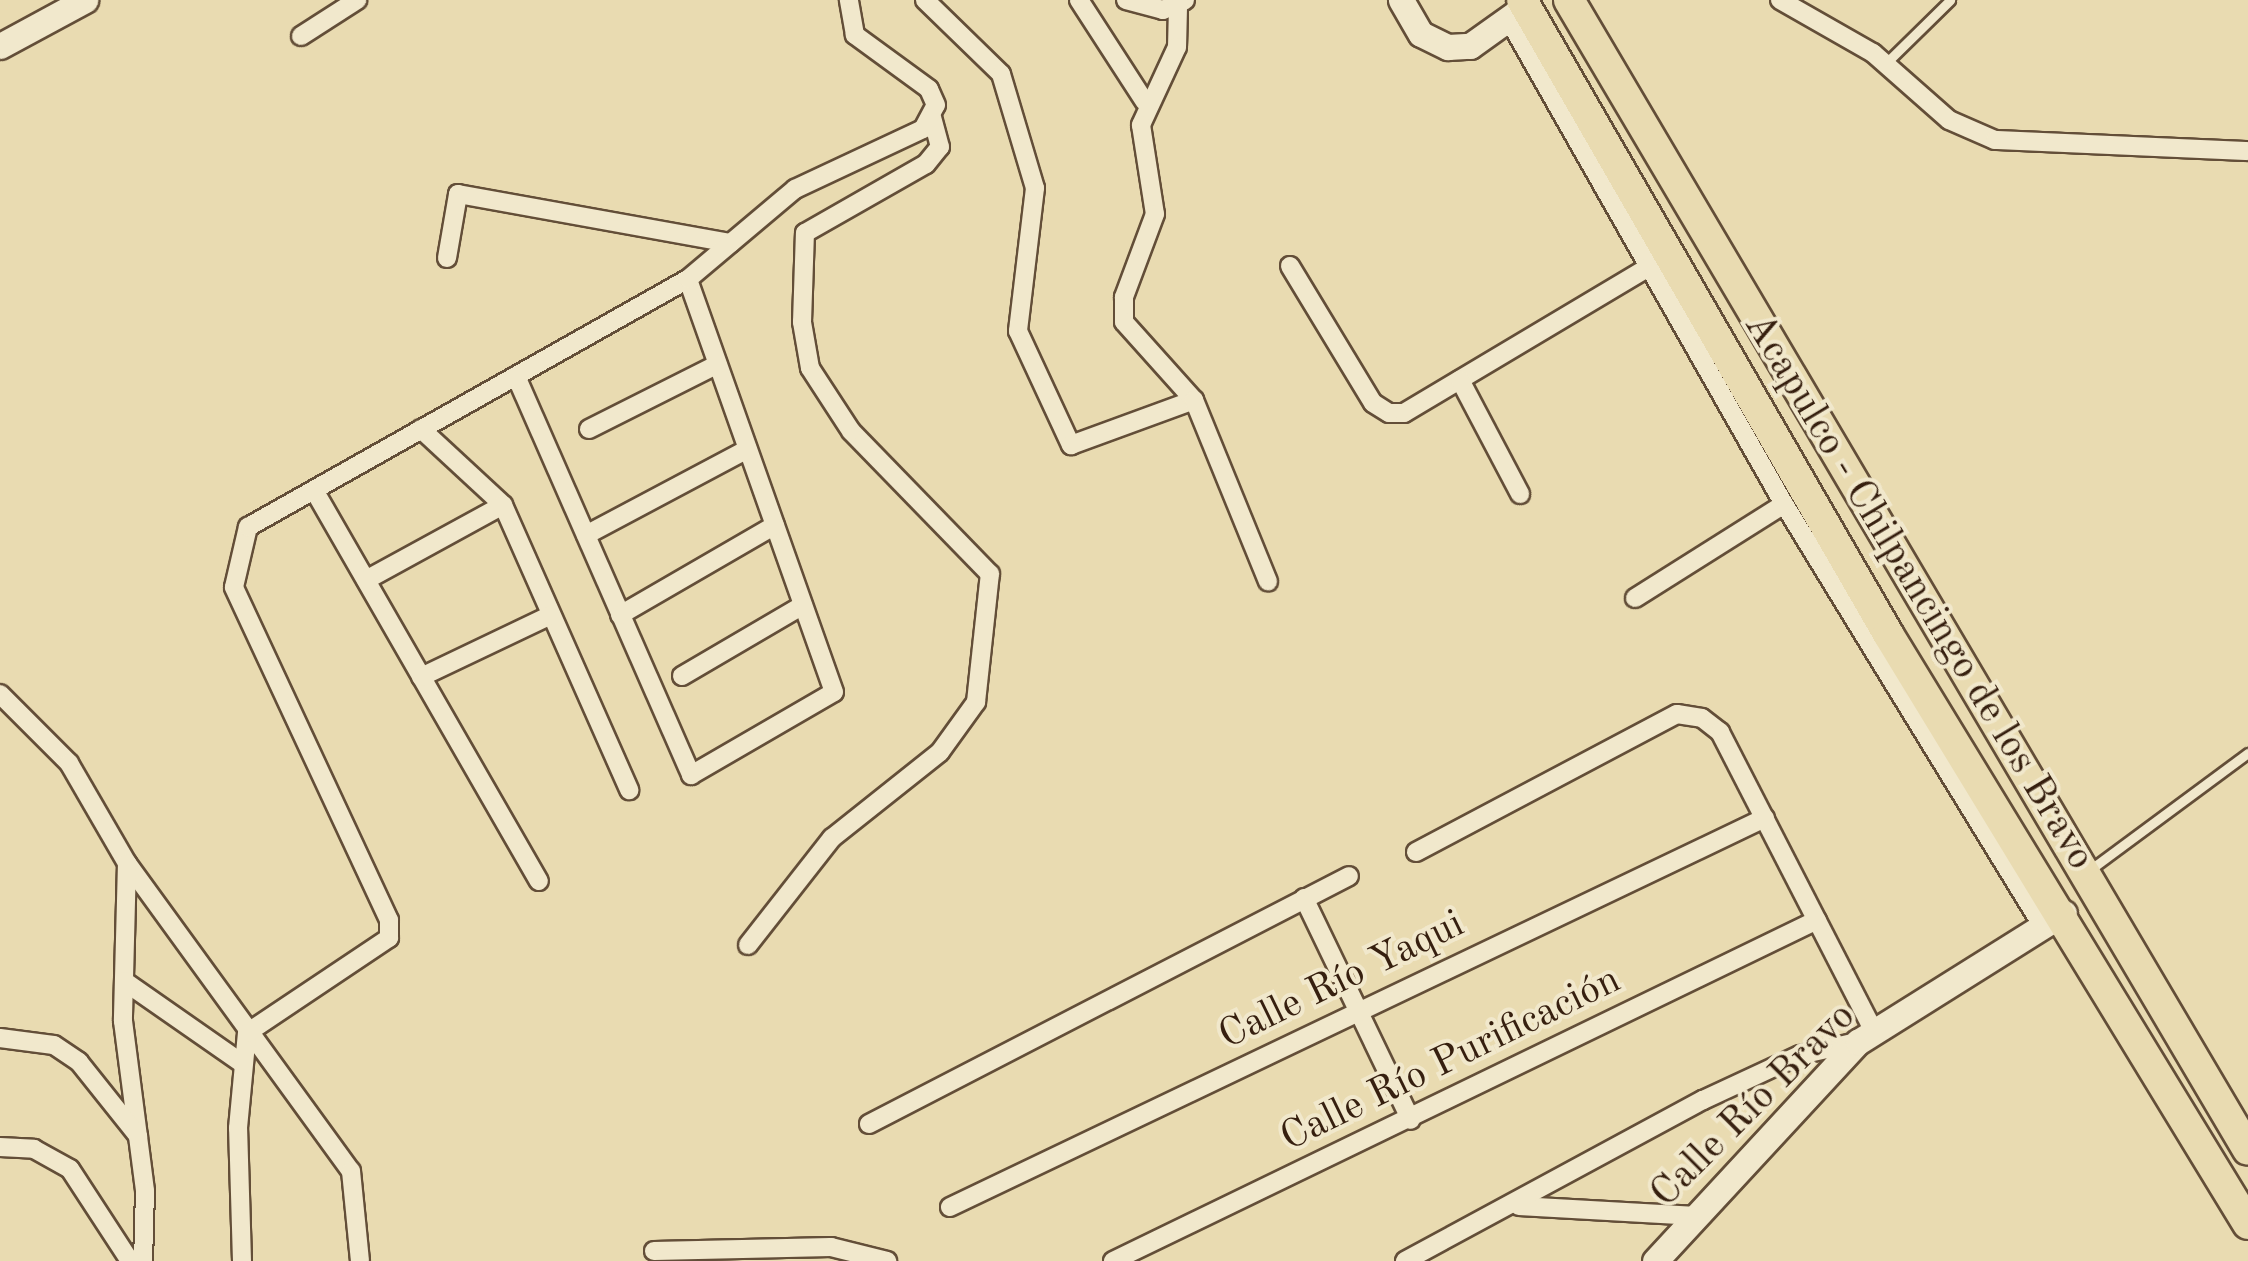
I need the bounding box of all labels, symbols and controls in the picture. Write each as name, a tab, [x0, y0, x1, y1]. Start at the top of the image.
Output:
street label: Acapulco - Chilpancingo de los Bravo	[1732, 305, 2104, 879]
street label: Calle Río Yaqui	[1212, 901, 1472, 1061]
street label: Calle Río Purificación	[1273, 957, 1629, 1163]
street label: Calle Río Bravo	[1642, 994, 1866, 1218]

